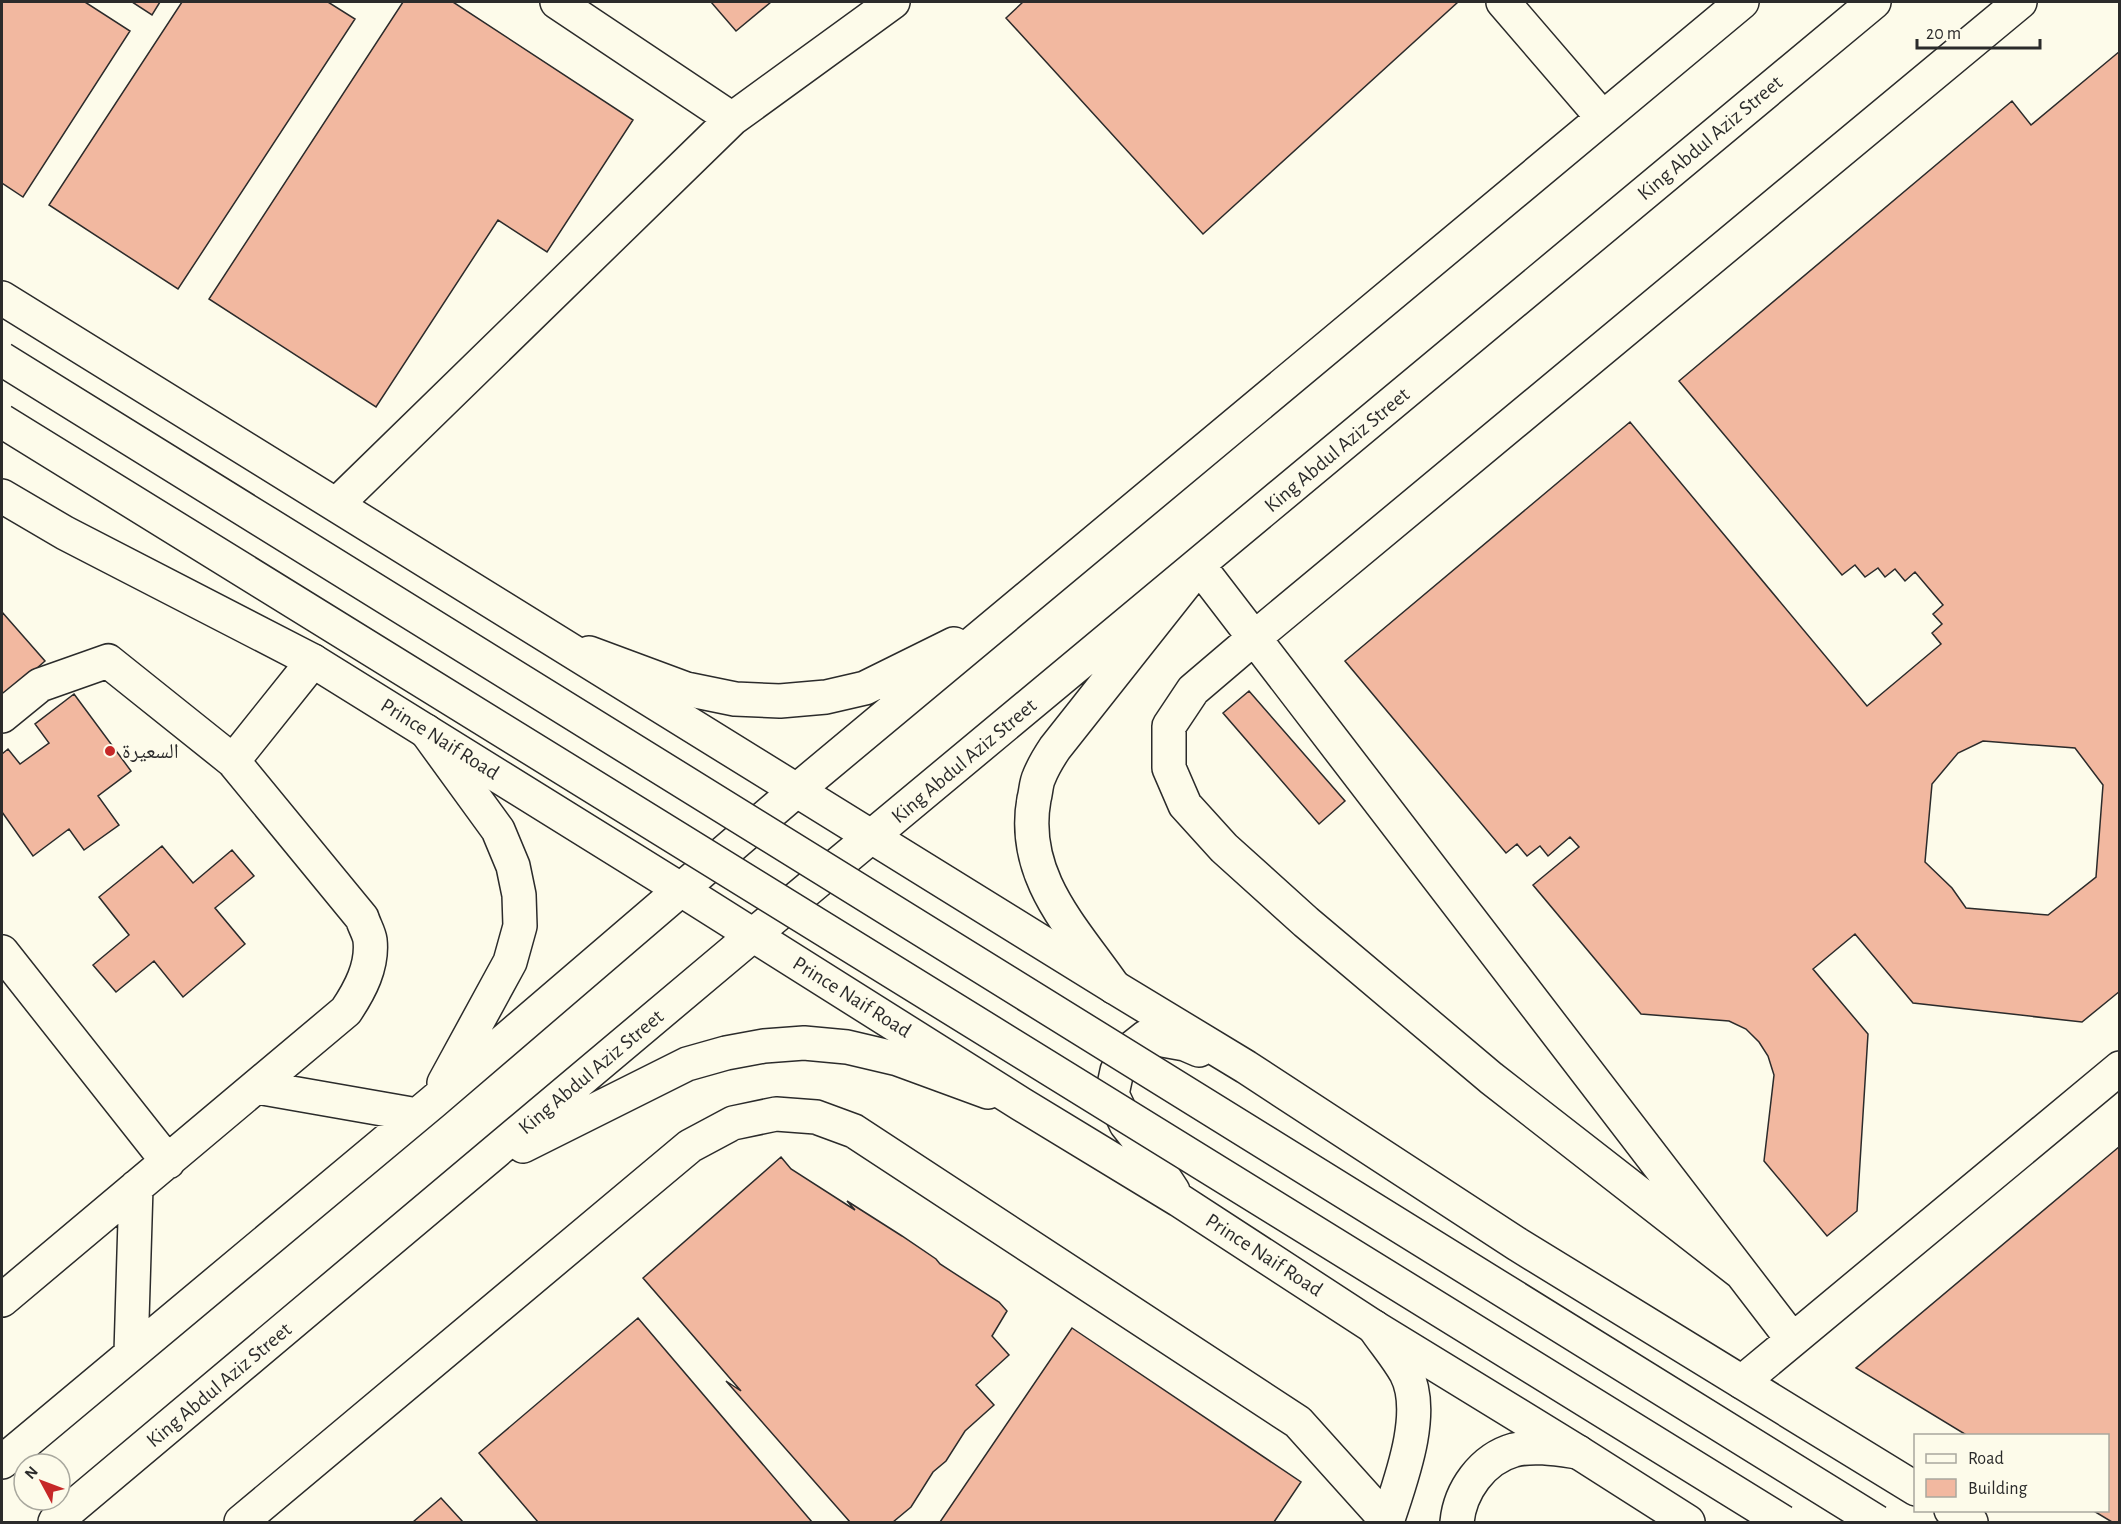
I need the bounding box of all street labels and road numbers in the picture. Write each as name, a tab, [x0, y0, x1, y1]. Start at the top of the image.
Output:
street label: King Abdul Aziz Street	[1634, 71, 1787, 204]
street label: King Abdul Aziz Street	[1261, 383, 1414, 516]
street label: Prince Naif Road	[377, 694, 503, 784]
street label: King Abdul Aziz Street	[888, 694, 1041, 827]
street label: Prince Naif Road	[789, 952, 915, 1042]
street label: King Abdul Aziz Street	[515, 1005, 668, 1138]
street label: Prince Naif Road	[1202, 1209, 1326, 1301]
street label: King Abdul Aziz Street	[143, 1318, 296, 1451]

